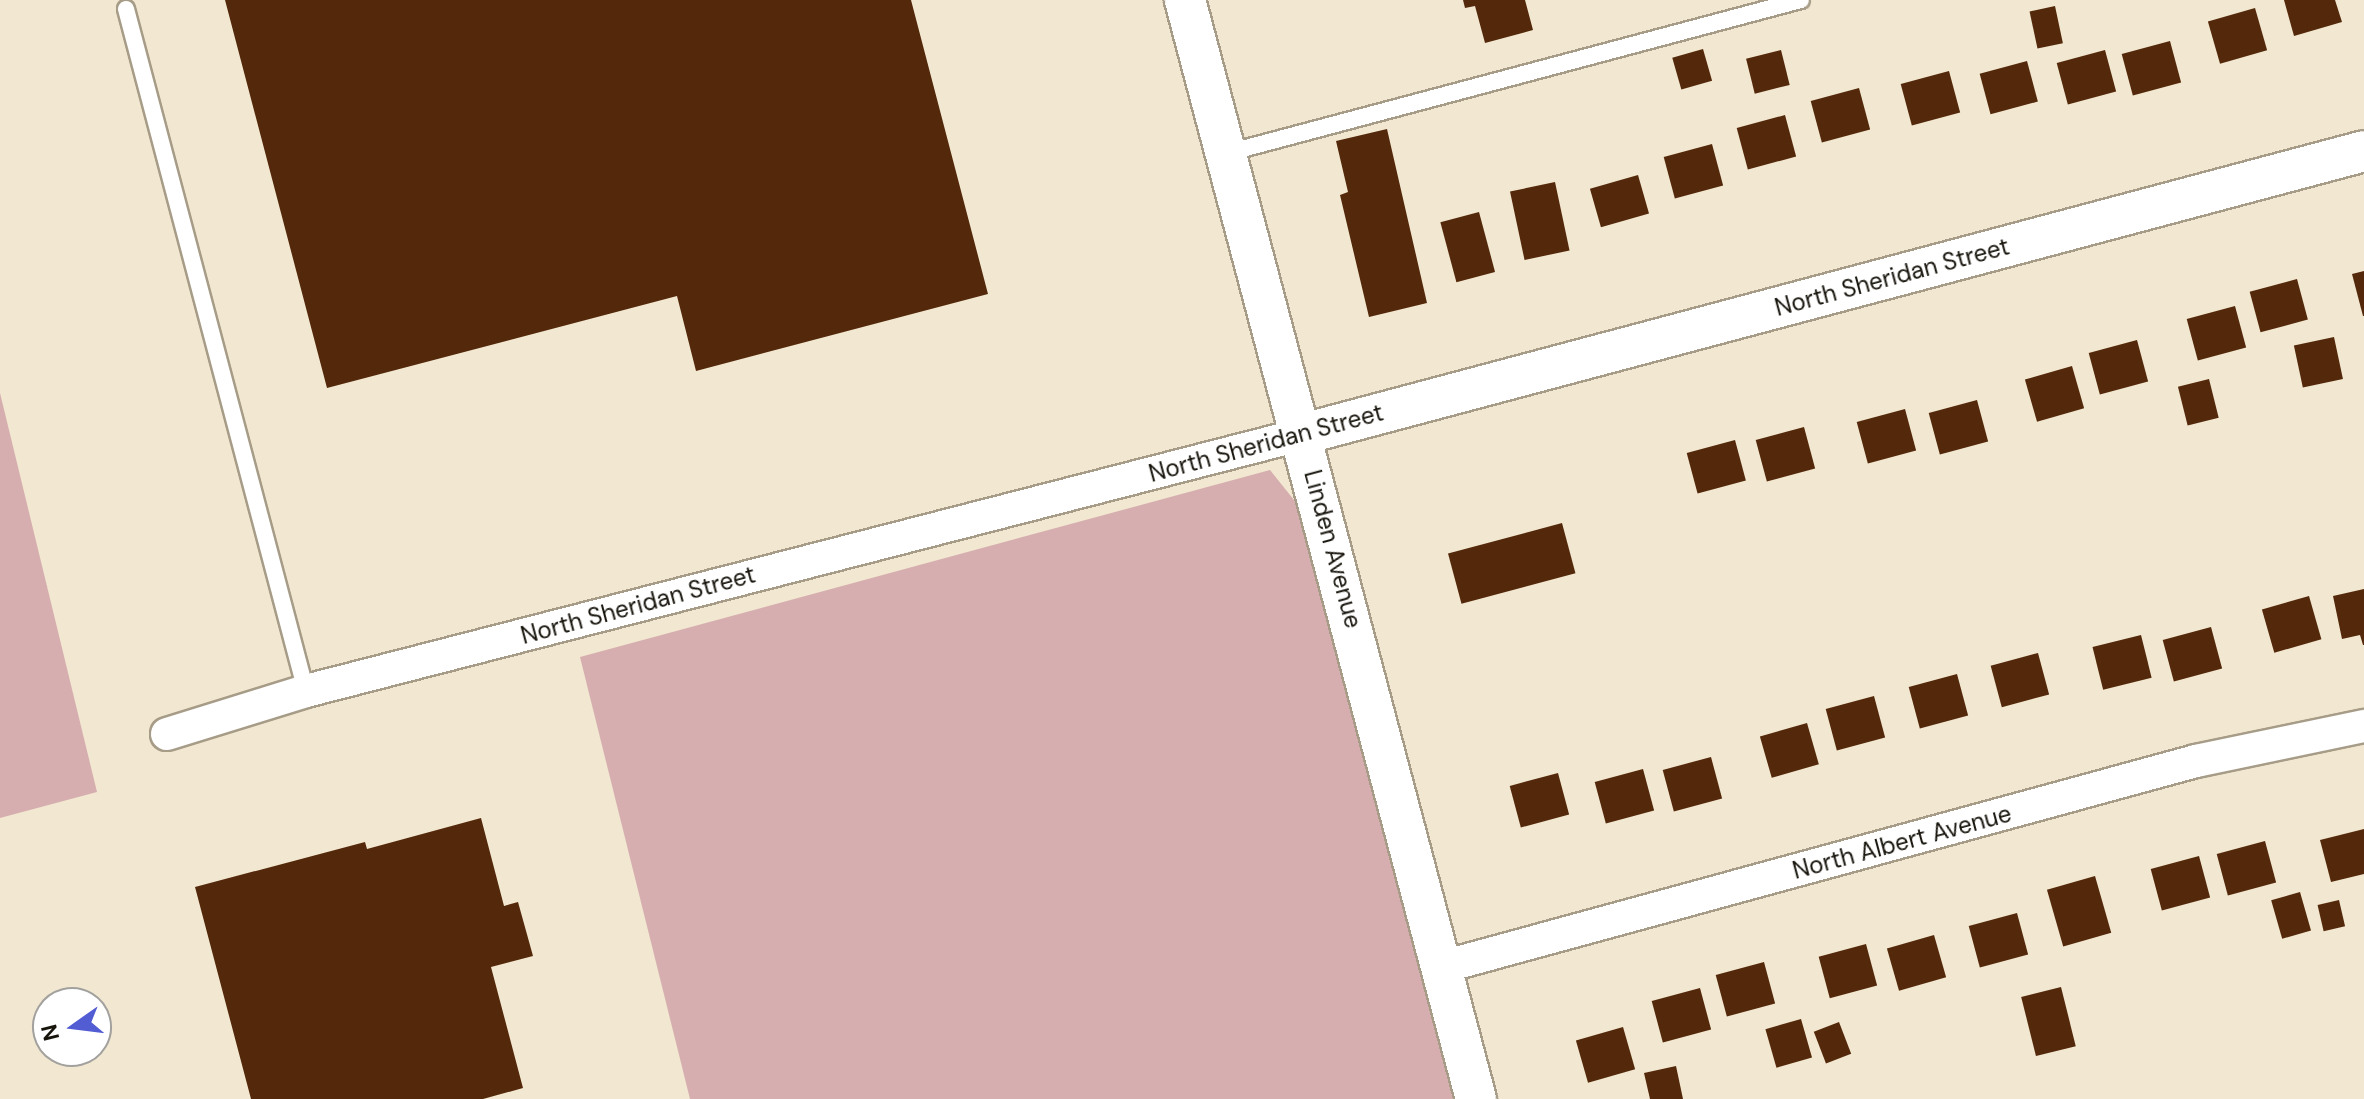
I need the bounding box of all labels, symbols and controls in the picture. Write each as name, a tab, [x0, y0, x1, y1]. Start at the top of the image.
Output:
street label: North Sheridan Street	[1772, 232, 2012, 322]
street label: North Sheridan Street	[1146, 398, 1386, 488]
street label: Linden Avenue	[1298, 467, 1368, 631]
street label: North Sheridan Street	[518, 560, 758, 650]
street label: North Albert Avenue	[1789, 799, 2015, 885]
north arrow	[32, 987, 112, 1067]
text: N	[34, 1021, 66, 1044]

